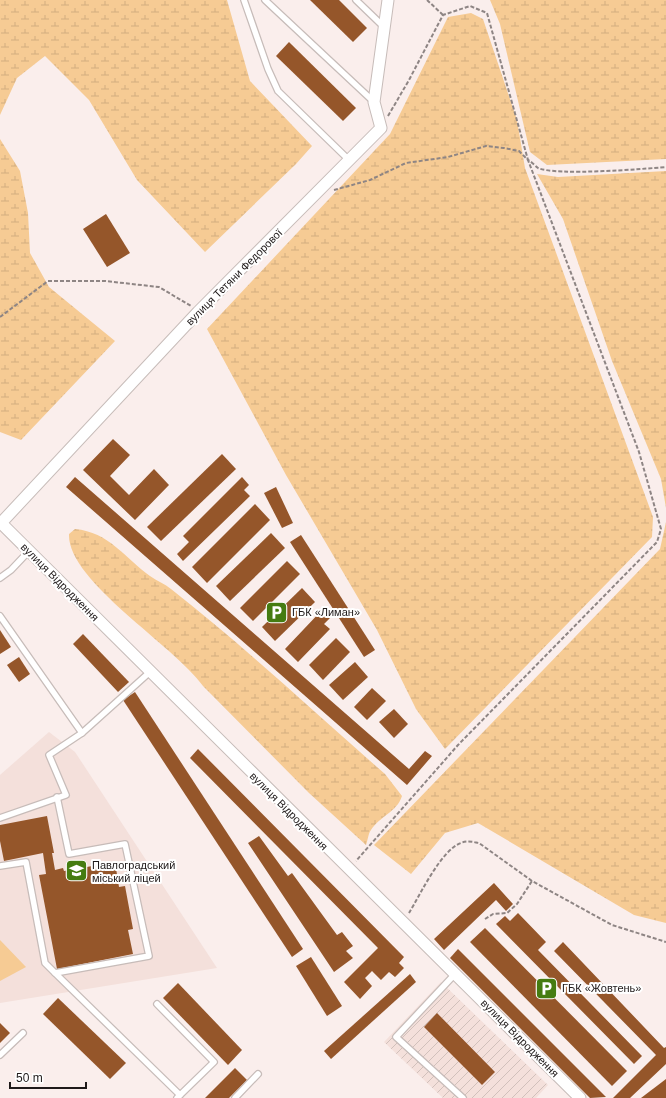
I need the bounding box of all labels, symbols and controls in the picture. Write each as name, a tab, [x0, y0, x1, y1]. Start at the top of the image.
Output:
street label: вулиця Тетяни Федорової	[184, 227, 284, 327]
street label: вулиця Відродження	[19, 541, 101, 623]
parking icon: ГБК «Лиман»	[263, 599, 289, 625]
place label: ГБК «Лиман»	[292, 606, 360, 618]
street label: вулиця Відродження	[248, 770, 330, 852]
school or university icon: Павлоградський міський ліцей	[64, 858, 90, 884]
place label: Павлоградський міський ліцей	[92, 859, 175, 884]
parking icon: ГБК «Жовтень»	[533, 975, 559, 1001]
place label: ГБК «Жовтень»	[562, 982, 641, 994]
street label: вулиця Відродження	[479, 997, 561, 1079]
scale bar	[10, 1064, 86, 1090]
text: 50 m	[16, 1071, 43, 1085]

